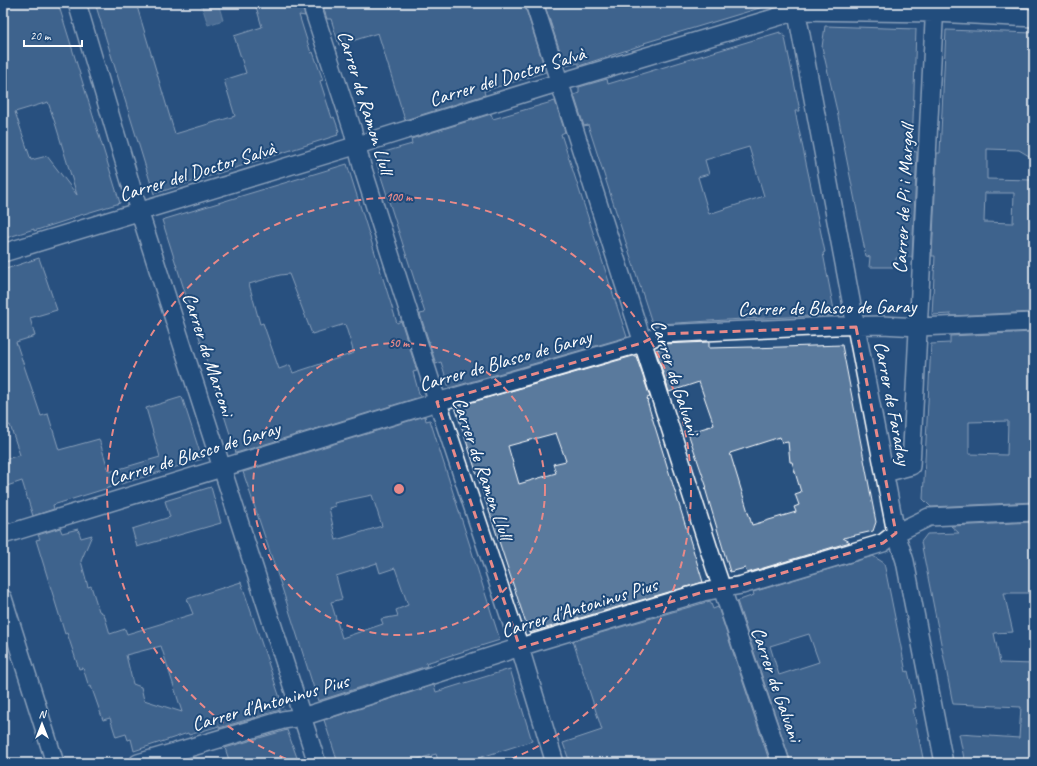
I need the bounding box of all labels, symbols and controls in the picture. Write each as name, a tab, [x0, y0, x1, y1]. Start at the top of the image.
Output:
scale bar	[24, 22, 82, 48]
street label: Carrer de Ramon Llull	[332, 27, 400, 180]
text: 20 m	[30, 28, 52, 44]
street label: Carrer del Doctor Salvà	[426, 40, 590, 112]
street label: Carrer de Pi i Margall	[887, 120, 920, 274]
street label: Carrer del Doctor Salvà	[116, 135, 280, 207]
text: 100 m	[386, 189, 413, 205]
street label: Carrer de Marconi	[177, 289, 241, 421]
street label: Carrer de Blasco de Garay	[738, 293, 919, 322]
street label: Carrer de Galvani	[645, 316, 707, 440]
street label: Carrer de Blasco de Garay	[416, 323, 596, 397]
text: 50 m	[389, 335, 410, 351]
street label: Carrer de Faraday	[868, 339, 917, 469]
street label: Carrer de Ramon Llull	[446, 394, 520, 546]
street label: Carrer de Blasco de Garay	[105, 415, 285, 492]
centre of rings	[392, 482, 406, 496]
street label: Carrer d'Antoninus Pius	[498, 571, 662, 643]
street label: Carrer de Galvani	[745, 624, 809, 747]
street label: Carrer d'Antoninus Pius	[189, 668, 354, 737]
north arrow	[22, 704, 62, 744]
text: N	[39, 707, 48, 721]

